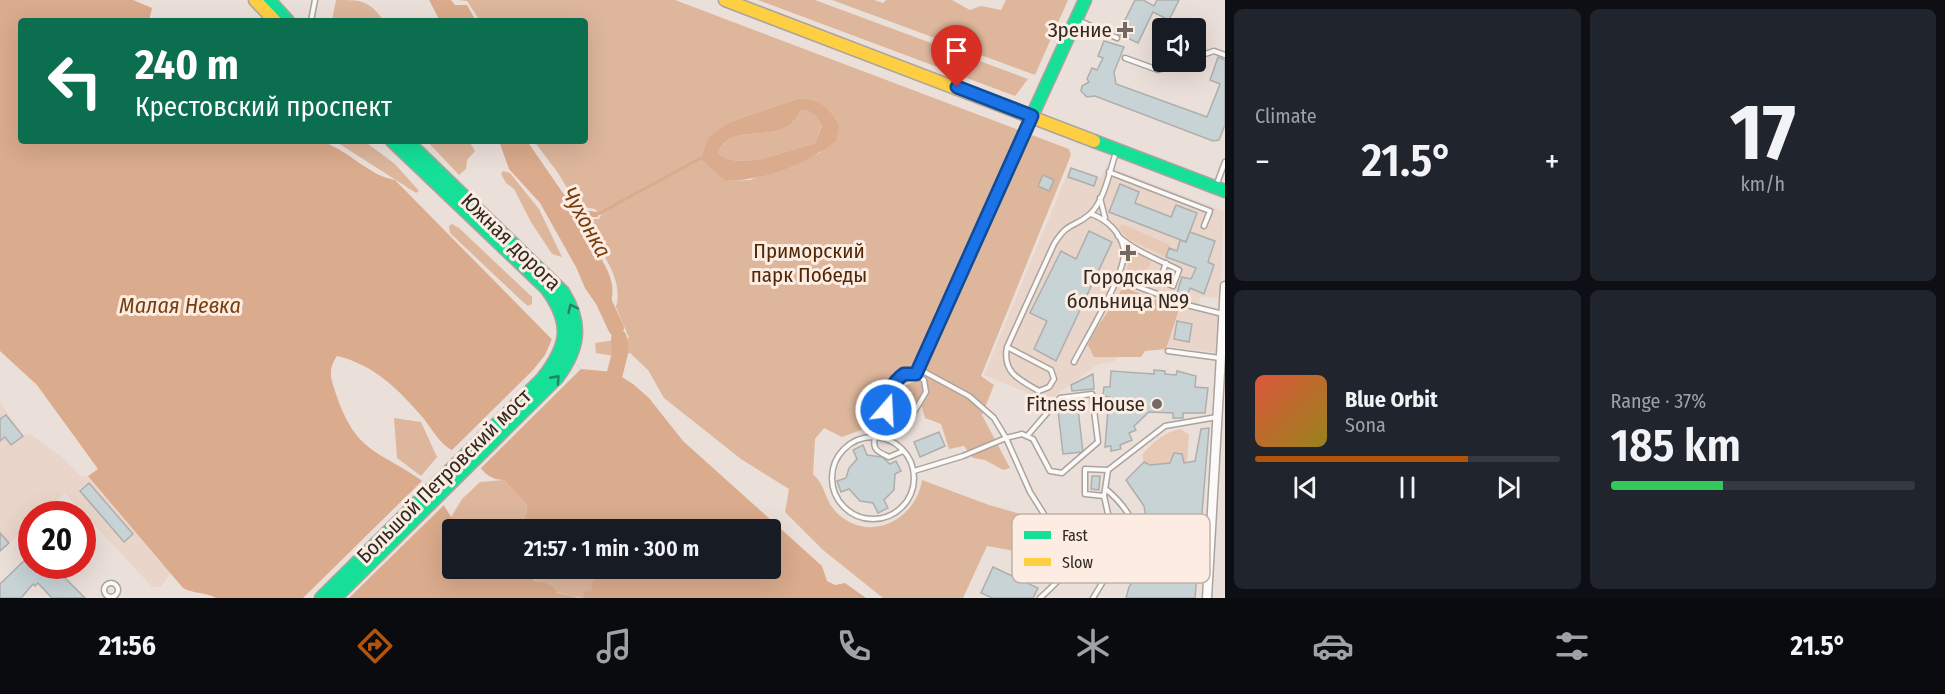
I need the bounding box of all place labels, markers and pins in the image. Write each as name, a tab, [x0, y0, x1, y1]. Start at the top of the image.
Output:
place label: Зрение	[1048, 17, 1112, 43]
marker: Зрение	[1116, 21, 1134, 39]
pin	[931, 25, 982, 87]
marker: Городская больница №9	[1119, 244, 1137, 262]
place label: Городская больница №9	[1067, 264, 1189, 314]
place label: Fitness House	[1026, 391, 1145, 417]
marker: Fitness House	[1150, 397, 1164, 411]

